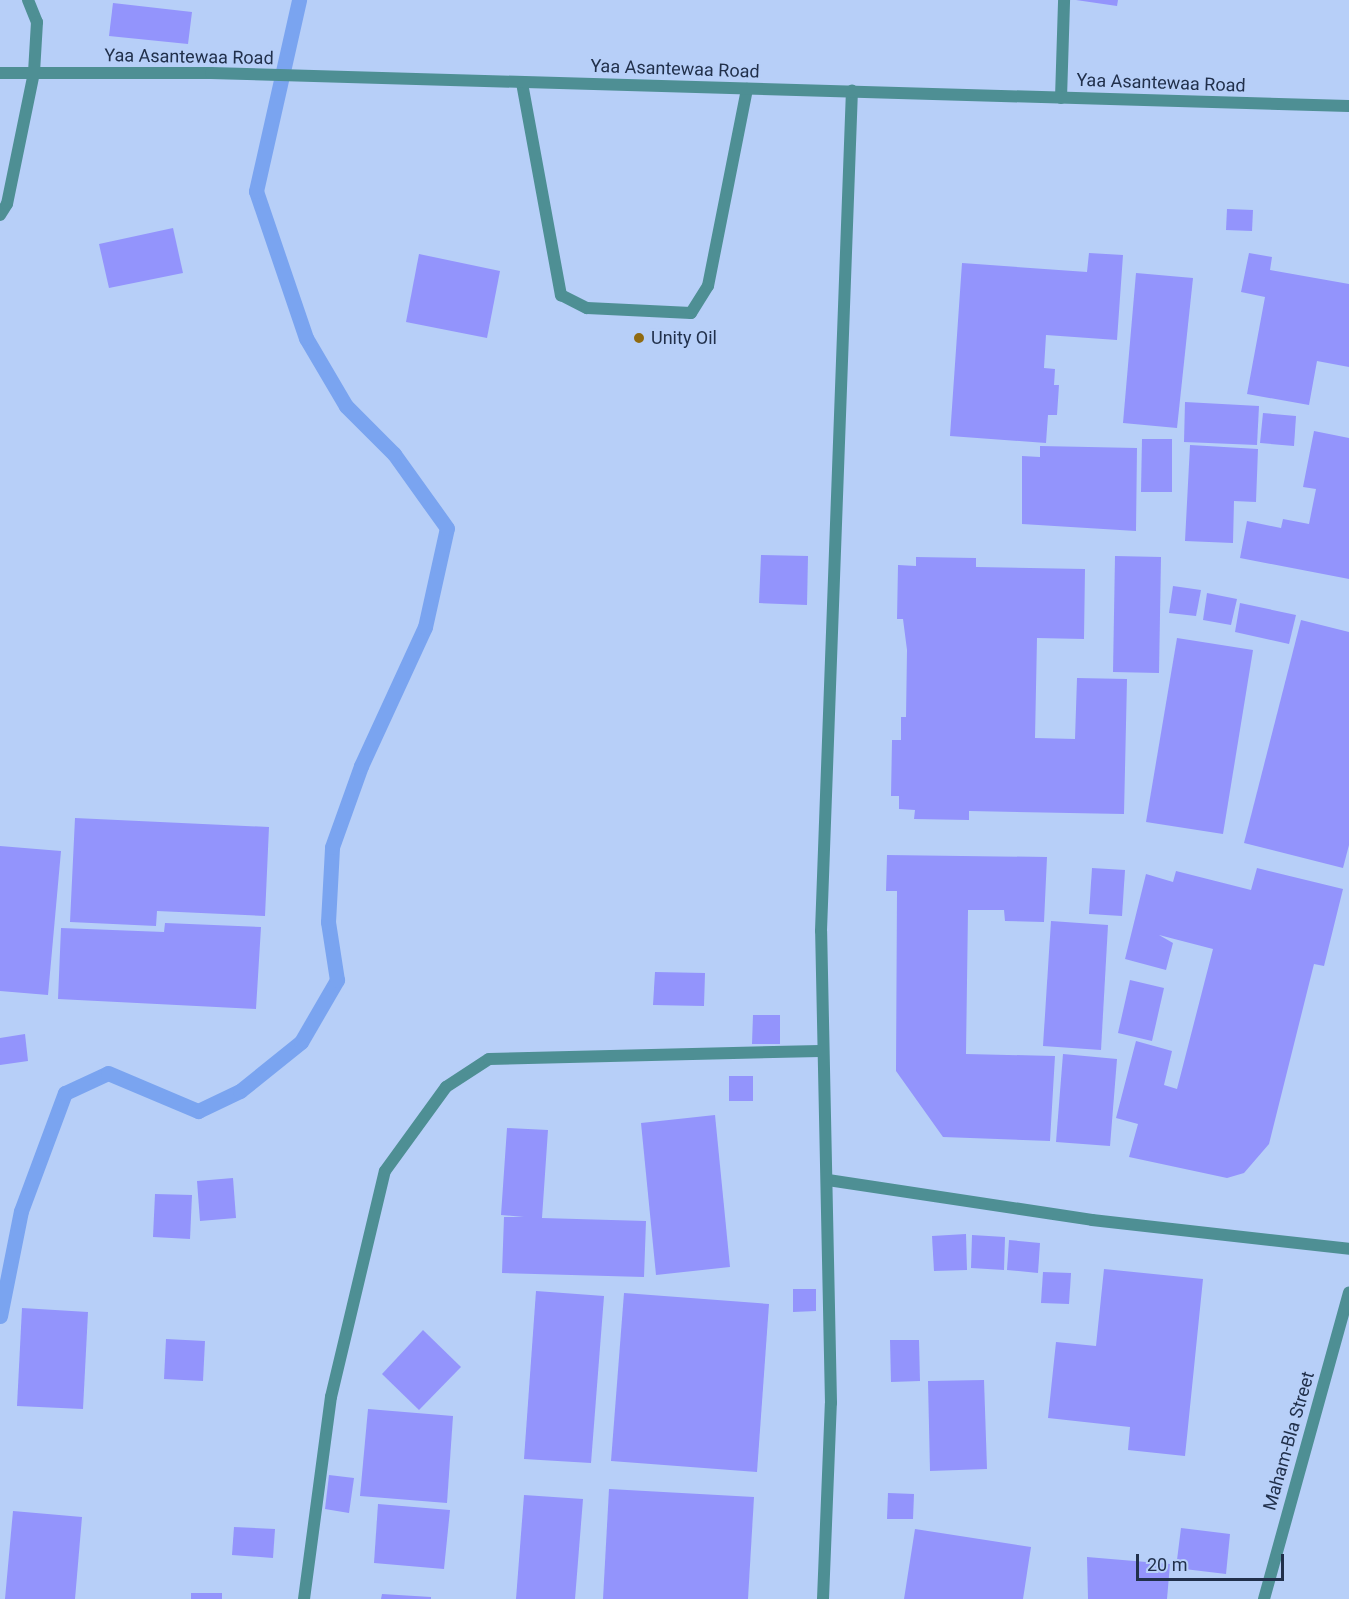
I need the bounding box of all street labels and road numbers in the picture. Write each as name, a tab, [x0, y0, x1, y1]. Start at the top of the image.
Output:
street label: Yaa Asantewaa Road	[104, 45, 274, 69]
street label: Yaa Asantewaa Road	[590, 55, 760, 83]
street label: Yaa Asantewaa Road	[1076, 69, 1246, 97]
street label: Maham-Bla Street	[1259, 1369, 1319, 1513]

